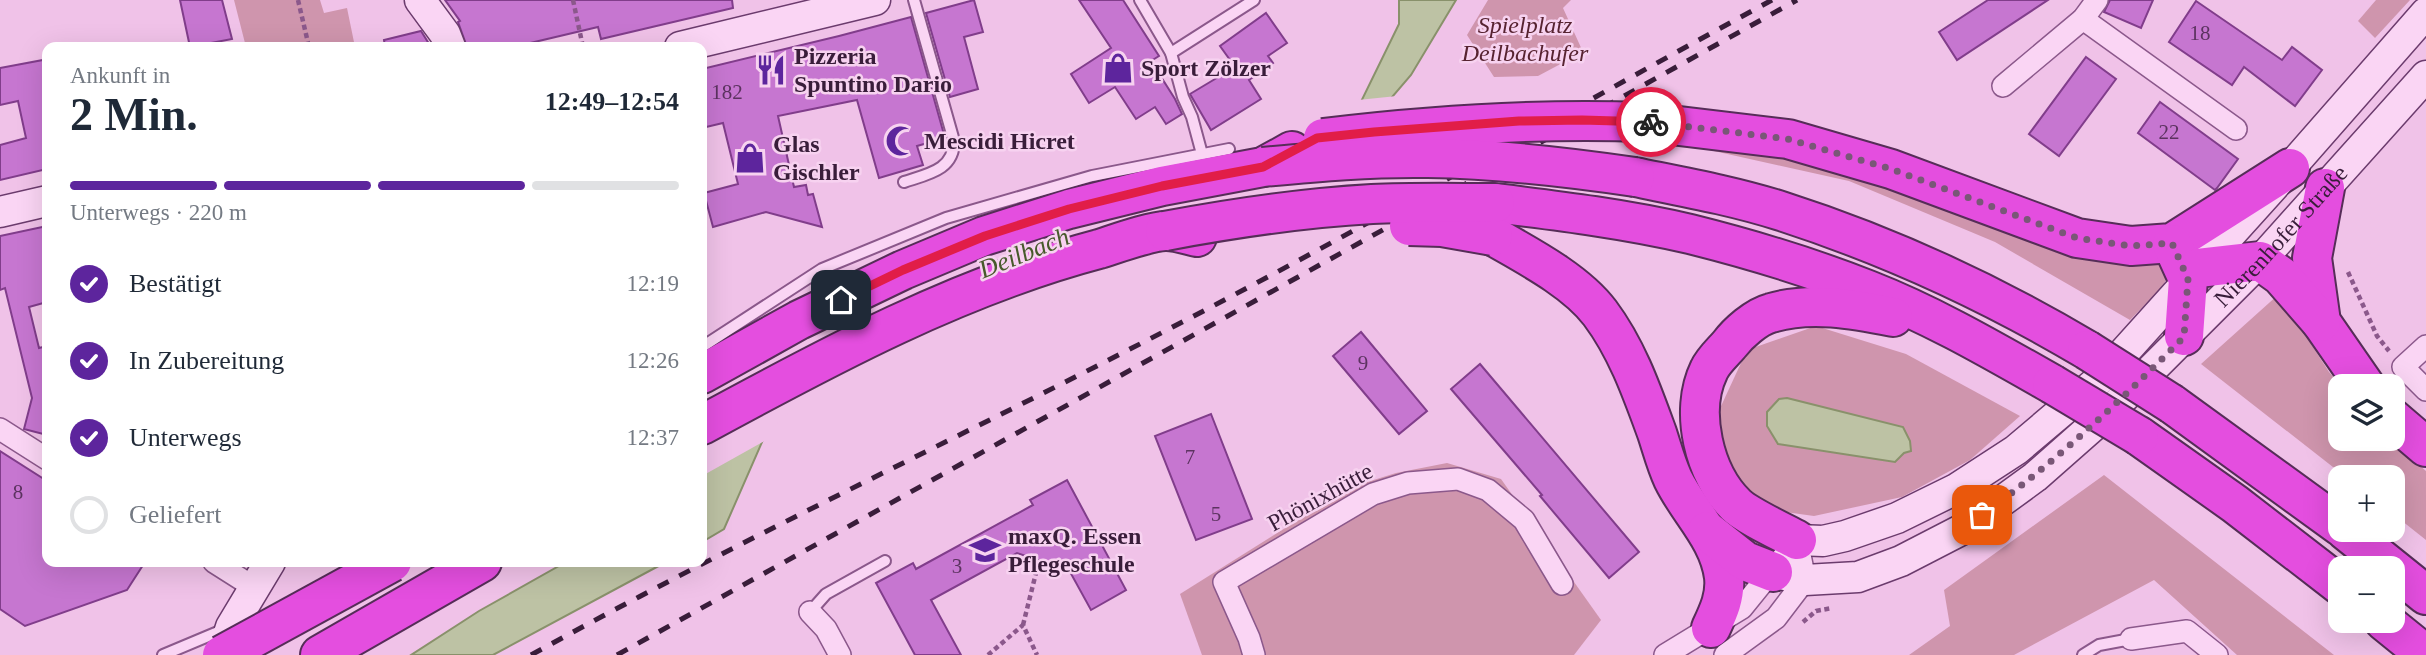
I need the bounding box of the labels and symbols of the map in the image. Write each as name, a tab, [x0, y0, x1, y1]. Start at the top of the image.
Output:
park label: Spielplatz Deilbachufer	[1461, 12, 1589, 66]
house number: 18	[2190, 21, 2211, 45]
place label: Pizzeria Spuntino Dario	[794, 43, 952, 97]
shop icon: Sport Zölzer	[1101, 51, 1135, 85]
restaurant icon: Pizzeria Spuntino Dario	[754, 53, 788, 87]
place label: Sport Zölzer	[1141, 55, 1271, 81]
house number: 182	[711, 80, 743, 104]
courier	[1616, 87, 1686, 157]
house number: 22	[2159, 120, 2180, 144]
mosque icon: Mescidi Hicret	[884, 124, 918, 158]
place label: Mescidi Hicret	[924, 128, 1075, 154]
place label: Glas Gischler	[773, 131, 860, 185]
shop icon: Glas Gischler	[733, 141, 767, 175]
street label: Nierenhofer Straße	[2209, 160, 2353, 312]
water label: Deilbach	[973, 222, 1074, 285]
pin	[811, 270, 871, 330]
house number: 9	[1358, 351, 1368, 375]
house number: 7	[1185, 445, 1195, 469]
street label: Phönixhütte	[1263, 458, 1377, 536]
house number: 8	[13, 480, 23, 504]
pin	[1952, 485, 2012, 545]
house number: 5	[1211, 502, 1221, 526]
place label: maxQ. Essen Pflegeschule	[1008, 523, 1141, 577]
school or university icon: maxQ. Essen Pflegeschule	[968, 533, 1002, 567]
house number: 3	[952, 554, 962, 578]

